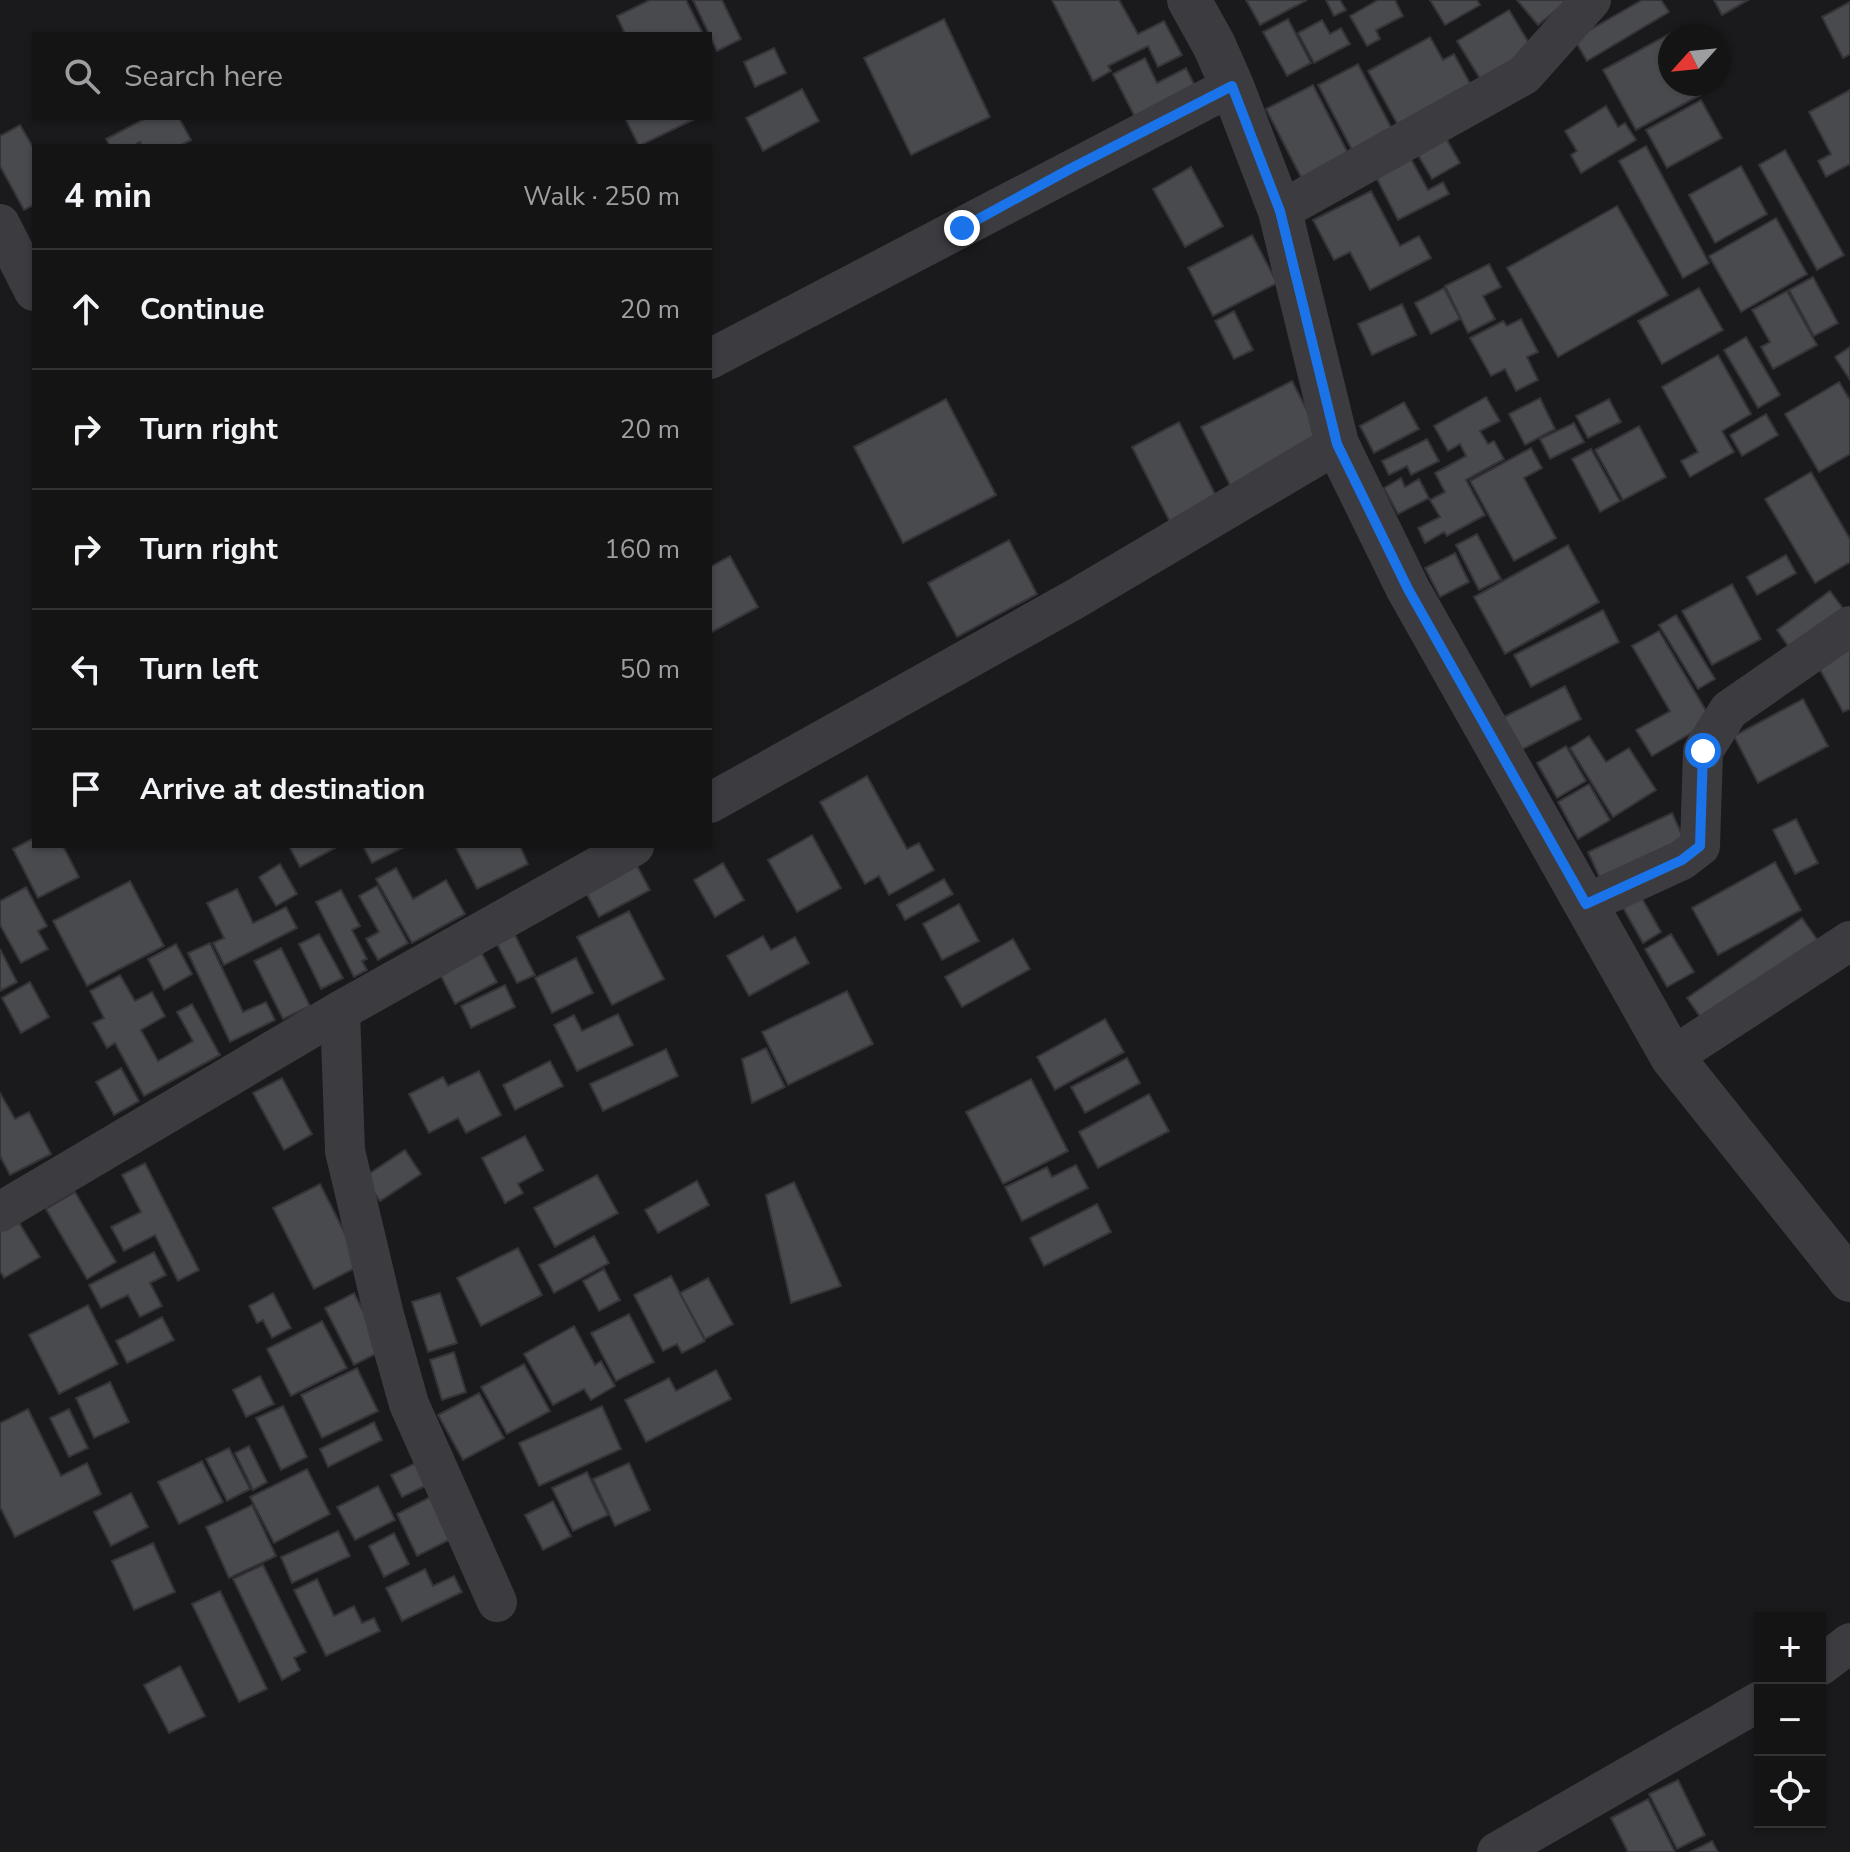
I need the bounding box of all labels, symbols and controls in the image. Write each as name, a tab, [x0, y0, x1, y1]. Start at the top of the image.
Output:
north arrow	[1658, 24, 1730, 96]
search box	[32, 32, 712, 120]
icon: search	[60, 54, 104, 98]
text: Search here	[124, 56, 283, 97]
text: 4 min	[64, 173, 152, 219]
text: Walk · 250 m	[523, 179, 680, 214]
route end	[944, 210, 980, 246]
icon: ahead	[64, 287, 108, 331]
text: Continue	[140, 289, 265, 330]
text: 20 m	[620, 292, 680, 327]
icon: right	[64, 407, 108, 451]
text: Turn right	[140, 409, 278, 450]
text: 20 m	[620, 412, 680, 447]
icon: right	[64, 527, 108, 571]
text: Turn right	[140, 529, 278, 570]
text: 160 m	[604, 532, 680, 567]
icon: left	[64, 647, 108, 691]
text: Turn left	[140, 649, 258, 690]
text: 50 m	[620, 652, 680, 687]
route start	[1685, 733, 1721, 769]
icon: arrive	[64, 767, 108, 811]
text: Arrive at destination	[140, 769, 425, 810]
map controls	[1754, 1612, 1826, 1828]
button: +	[1754, 1612, 1826, 1684]
button: −	[1754, 1684, 1826, 1756]
button: locate	[1754, 1756, 1826, 1828]

